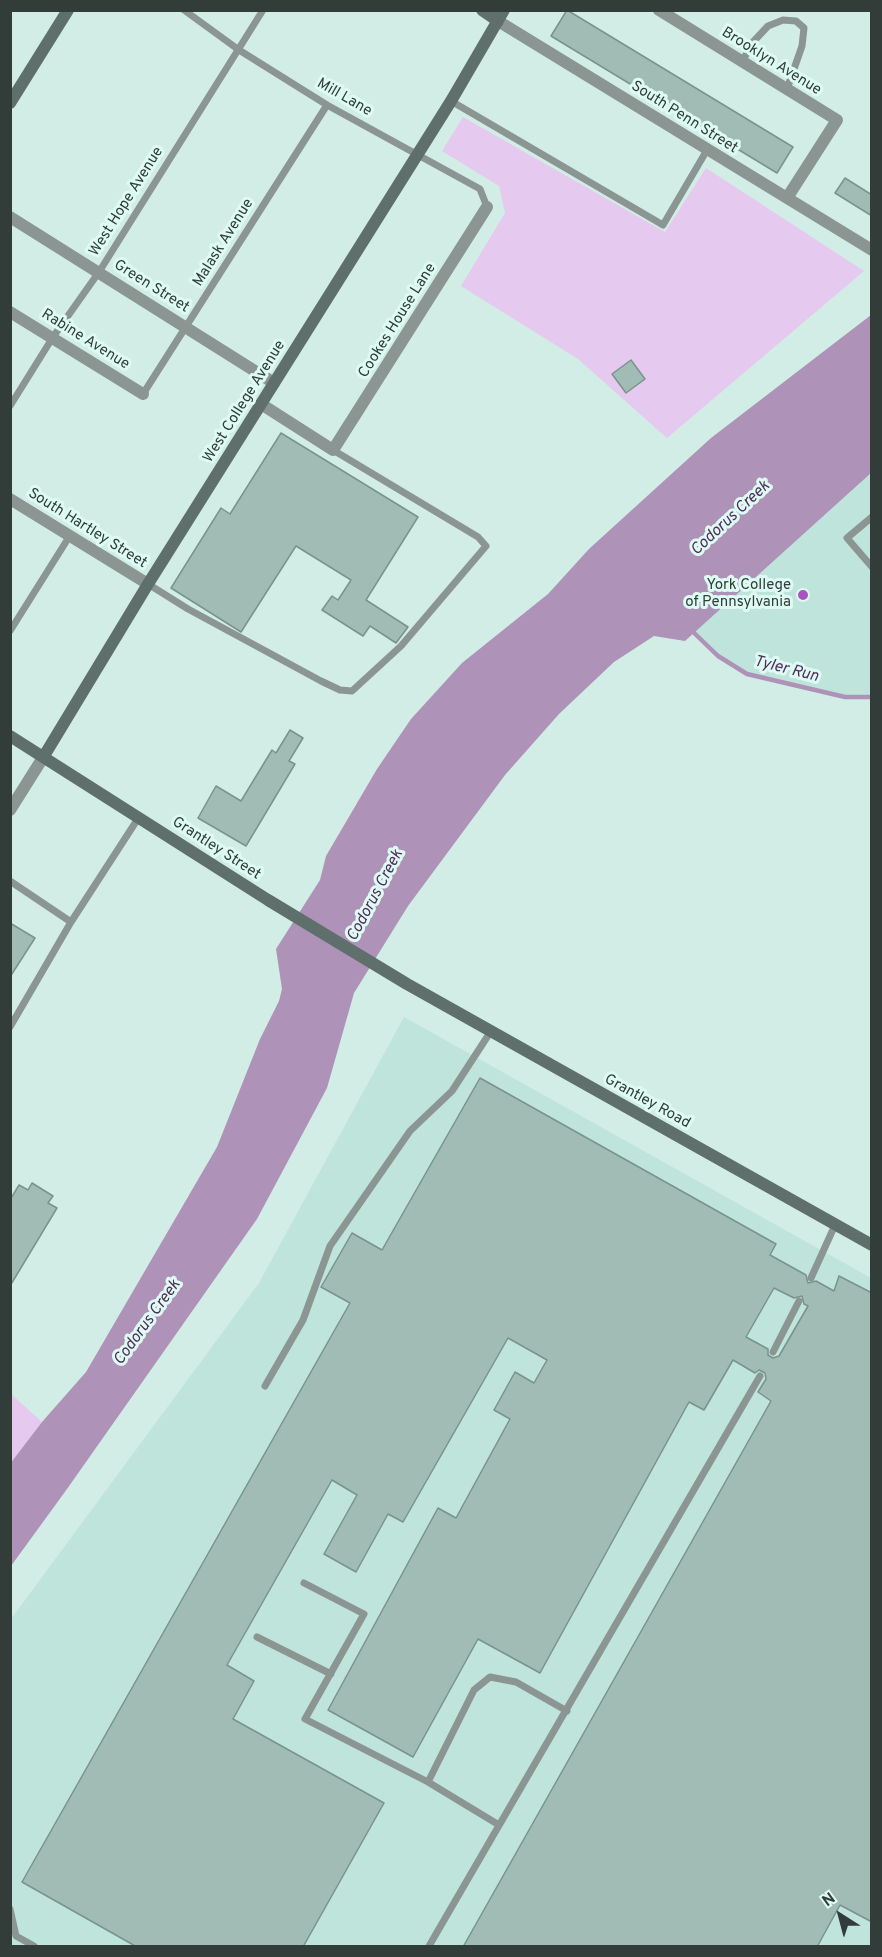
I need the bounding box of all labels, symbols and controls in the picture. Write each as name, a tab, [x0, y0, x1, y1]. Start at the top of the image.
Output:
street label: Brooklyn Avenue	[718, 24, 824, 100]
street label: Mill Lane	[313, 75, 375, 121]
street label: South Penn Street	[627, 78, 741, 158]
street label: West Hope Avenue	[86, 144, 168, 260]
street label: Malask Avenue	[190, 196, 258, 290]
street label: Green Street	[110, 257, 192, 317]
street label: Cookes House Lane	[355, 260, 441, 382]
street label: Rabine Avenue	[38, 306, 132, 374]
street label: West College Avenue	[200, 338, 290, 466]
water label: Codorus Creek	[687, 477, 775, 561]
street label: South Hartley Street	[24, 485, 150, 573]
place label: York College of Pennsylvania	[685, 577, 791, 612]
marker: York College of Pennsylvania	[796, 588, 810, 602]
water label: Tyler Run	[752, 653, 820, 687]
street label: Grantley Street	[168, 814, 264, 884]
water label: Codorus Creek	[344, 847, 408, 945]
street label: Grantley Road	[601, 1071, 693, 1133]
water label: Codorus Creek	[111, 1276, 185, 1370]
north arrow	[810, 1885, 870, 1945]
text: N	[819, 1889, 840, 1912]

